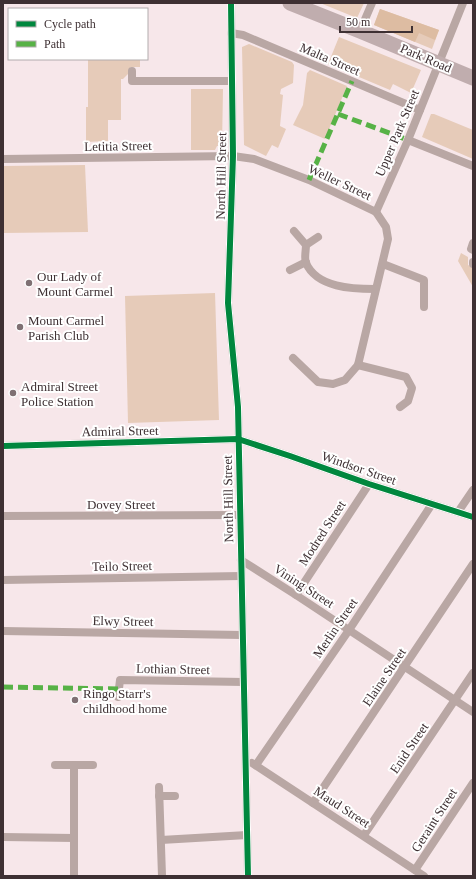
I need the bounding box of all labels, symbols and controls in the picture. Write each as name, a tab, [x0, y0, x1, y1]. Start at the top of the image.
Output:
legend	[8, 8, 148, 60]
scale bar	[340, 8, 412, 34]
text: 50 m	[346, 15, 371, 29]
text: Cycle path	[44, 17, 96, 31]
text: Path	[44, 37, 65, 51]
street label: Malta Street	[298, 40, 363, 79]
street label: Park Road	[398, 40, 454, 76]
street label: Upper Park Street	[372, 87, 422, 179]
street label: North Hill Street	[213, 132, 229, 220]
street label: Letitia Street	[84, 138, 152, 154]
street label: Weller Street	[306, 161, 374, 203]
place label: Our Lady of Mount Carmel	[37, 269, 114, 299]
marker: Our Lady of Mount Carmel	[24, 278, 34, 288]
place label: Mount Carmel Parish Club	[28, 313, 105, 343]
marker: Mount Carmel Parish Club	[15, 322, 25, 332]
place label: Admiral Street Police Station	[21, 379, 98, 409]
marker: Admiral Street Police Station	[8, 388, 18, 398]
street label: Admiral Street	[81, 423, 159, 439]
street label: Windsor Street	[320, 448, 399, 488]
street label: North Hill Street	[220, 455, 236, 543]
street label: Dovey Street	[87, 497, 156, 512]
street label: Modred Street	[295, 497, 349, 568]
street label: Teilo Street	[92, 558, 153, 574]
street label: Vining Street	[271, 561, 337, 611]
street label: Merlin Street	[309, 595, 361, 661]
street label: Elwy Street	[92, 613, 154, 629]
street label: Elaine Street	[359, 645, 409, 709]
street label: Lothian Street	[136, 661, 211, 677]
place label: Ringo Starr's childhood home	[83, 686, 167, 716]
marker: Ringo Starr's childhood home	[70, 695, 80, 705]
street label: Enid Street	[387, 719, 432, 776]
street label: Maud Street	[311, 783, 373, 831]
street label: Geraint Street	[408, 785, 460, 855]

